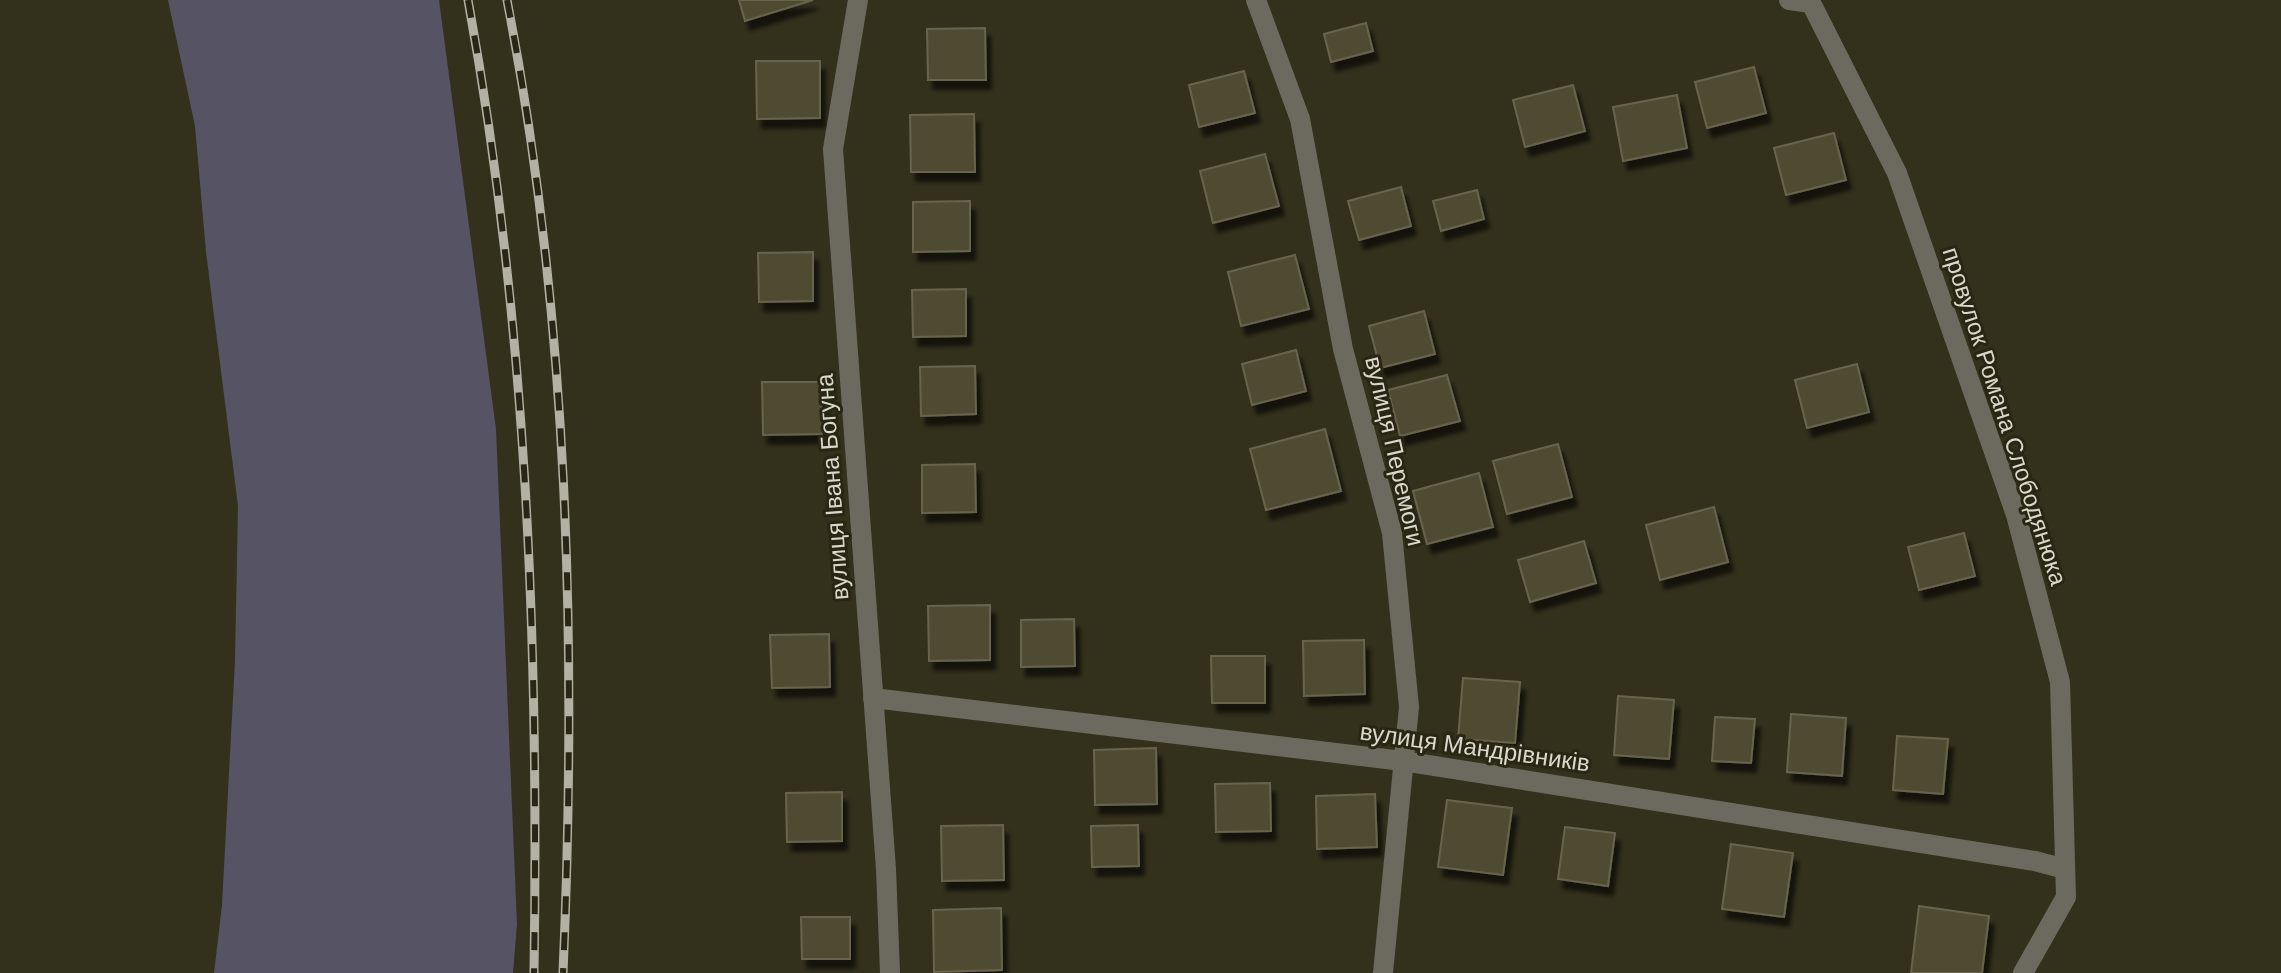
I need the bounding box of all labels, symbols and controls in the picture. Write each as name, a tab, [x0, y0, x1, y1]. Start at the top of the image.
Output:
street label: провулок Романа Слободянюка	[1938, 244, 2073, 589]
street label: вулиця Перемоги	[1360, 354, 1430, 548]
street label: вулиця Івана Богуна	[811, 372, 853, 601]
street label: вулиця Мандрівників	[1358, 717, 1592, 777]

